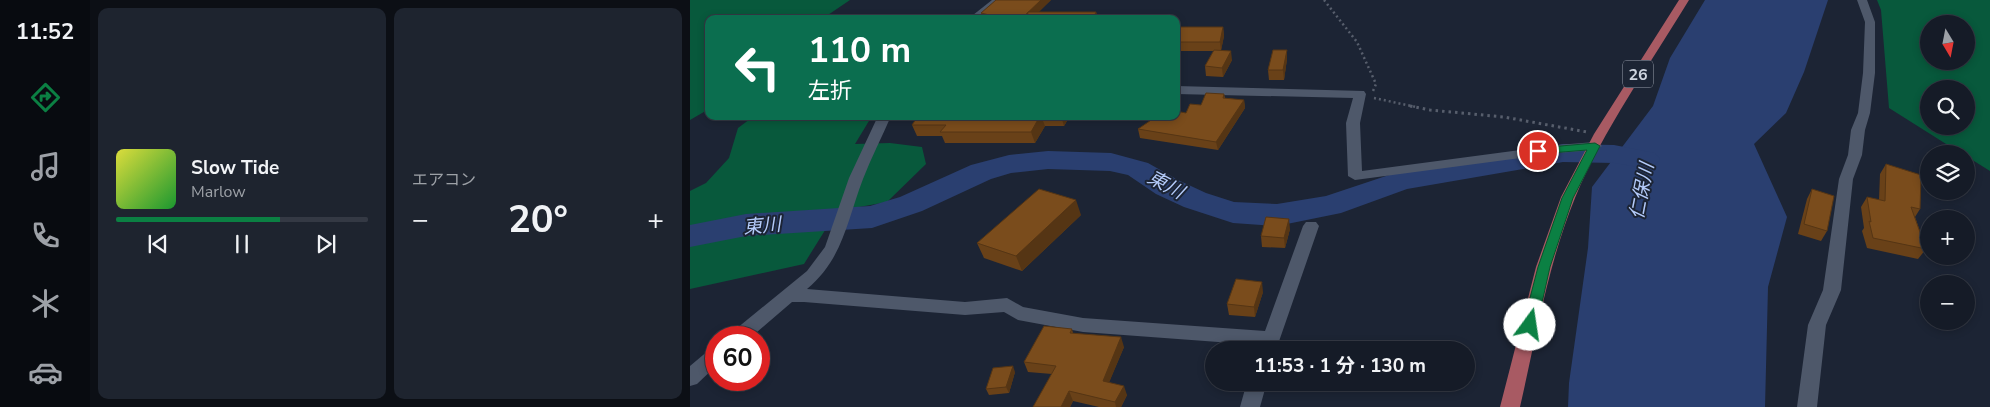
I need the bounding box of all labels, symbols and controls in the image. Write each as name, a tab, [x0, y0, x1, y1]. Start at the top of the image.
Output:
north arrow	[1920, 15, 1975, 70]
map controls	[1920, 15, 1975, 330]
text: 11:52	[16, 17, 74, 47]
text: 110 m	[808, 27, 911, 74]
icon: left	[725, 35, 790, 100]
road number: 26	[1623, 61, 1653, 88]
text: 左折	[808, 76, 852, 106]
icon: directions	[28, 80, 63, 115]
button: search	[1920, 80, 1975, 135]
pin	[1517, 130, 1559, 172]
icon: arrive	[1524, 137, 1552, 165]
button: layers	[1920, 145, 1975, 200]
icon: music	[28, 149, 63, 184]
text: Slow Tide	[191, 155, 279, 181]
water label: 仁保川	[1624, 159, 1661, 222]
water label: 東川	[1143, 164, 1190, 206]
text: エアコン	[412, 169, 476, 191]
text: Marlow	[191, 181, 246, 203]
text: 20°	[508, 194, 568, 245]
text: −	[412, 201, 429, 239]
text: +	[647, 201, 664, 239]
button: +	[1920, 210, 1975, 265]
water label: 東川	[742, 211, 784, 241]
icon: phone	[28, 218, 63, 253]
icon: previous	[144, 230, 172, 258]
icon: pause	[228, 230, 256, 258]
icon: next	[312, 230, 340, 258]
button: −	[1920, 275, 1975, 330]
icon: climate	[28, 286, 63, 321]
position arrow	[1503, 298, 1555, 350]
speed limit sign: 60	[705, 326, 770, 391]
text: 11:53 · 1 分 · 130 m	[1254, 353, 1426, 379]
icon: car	[28, 355, 63, 390]

